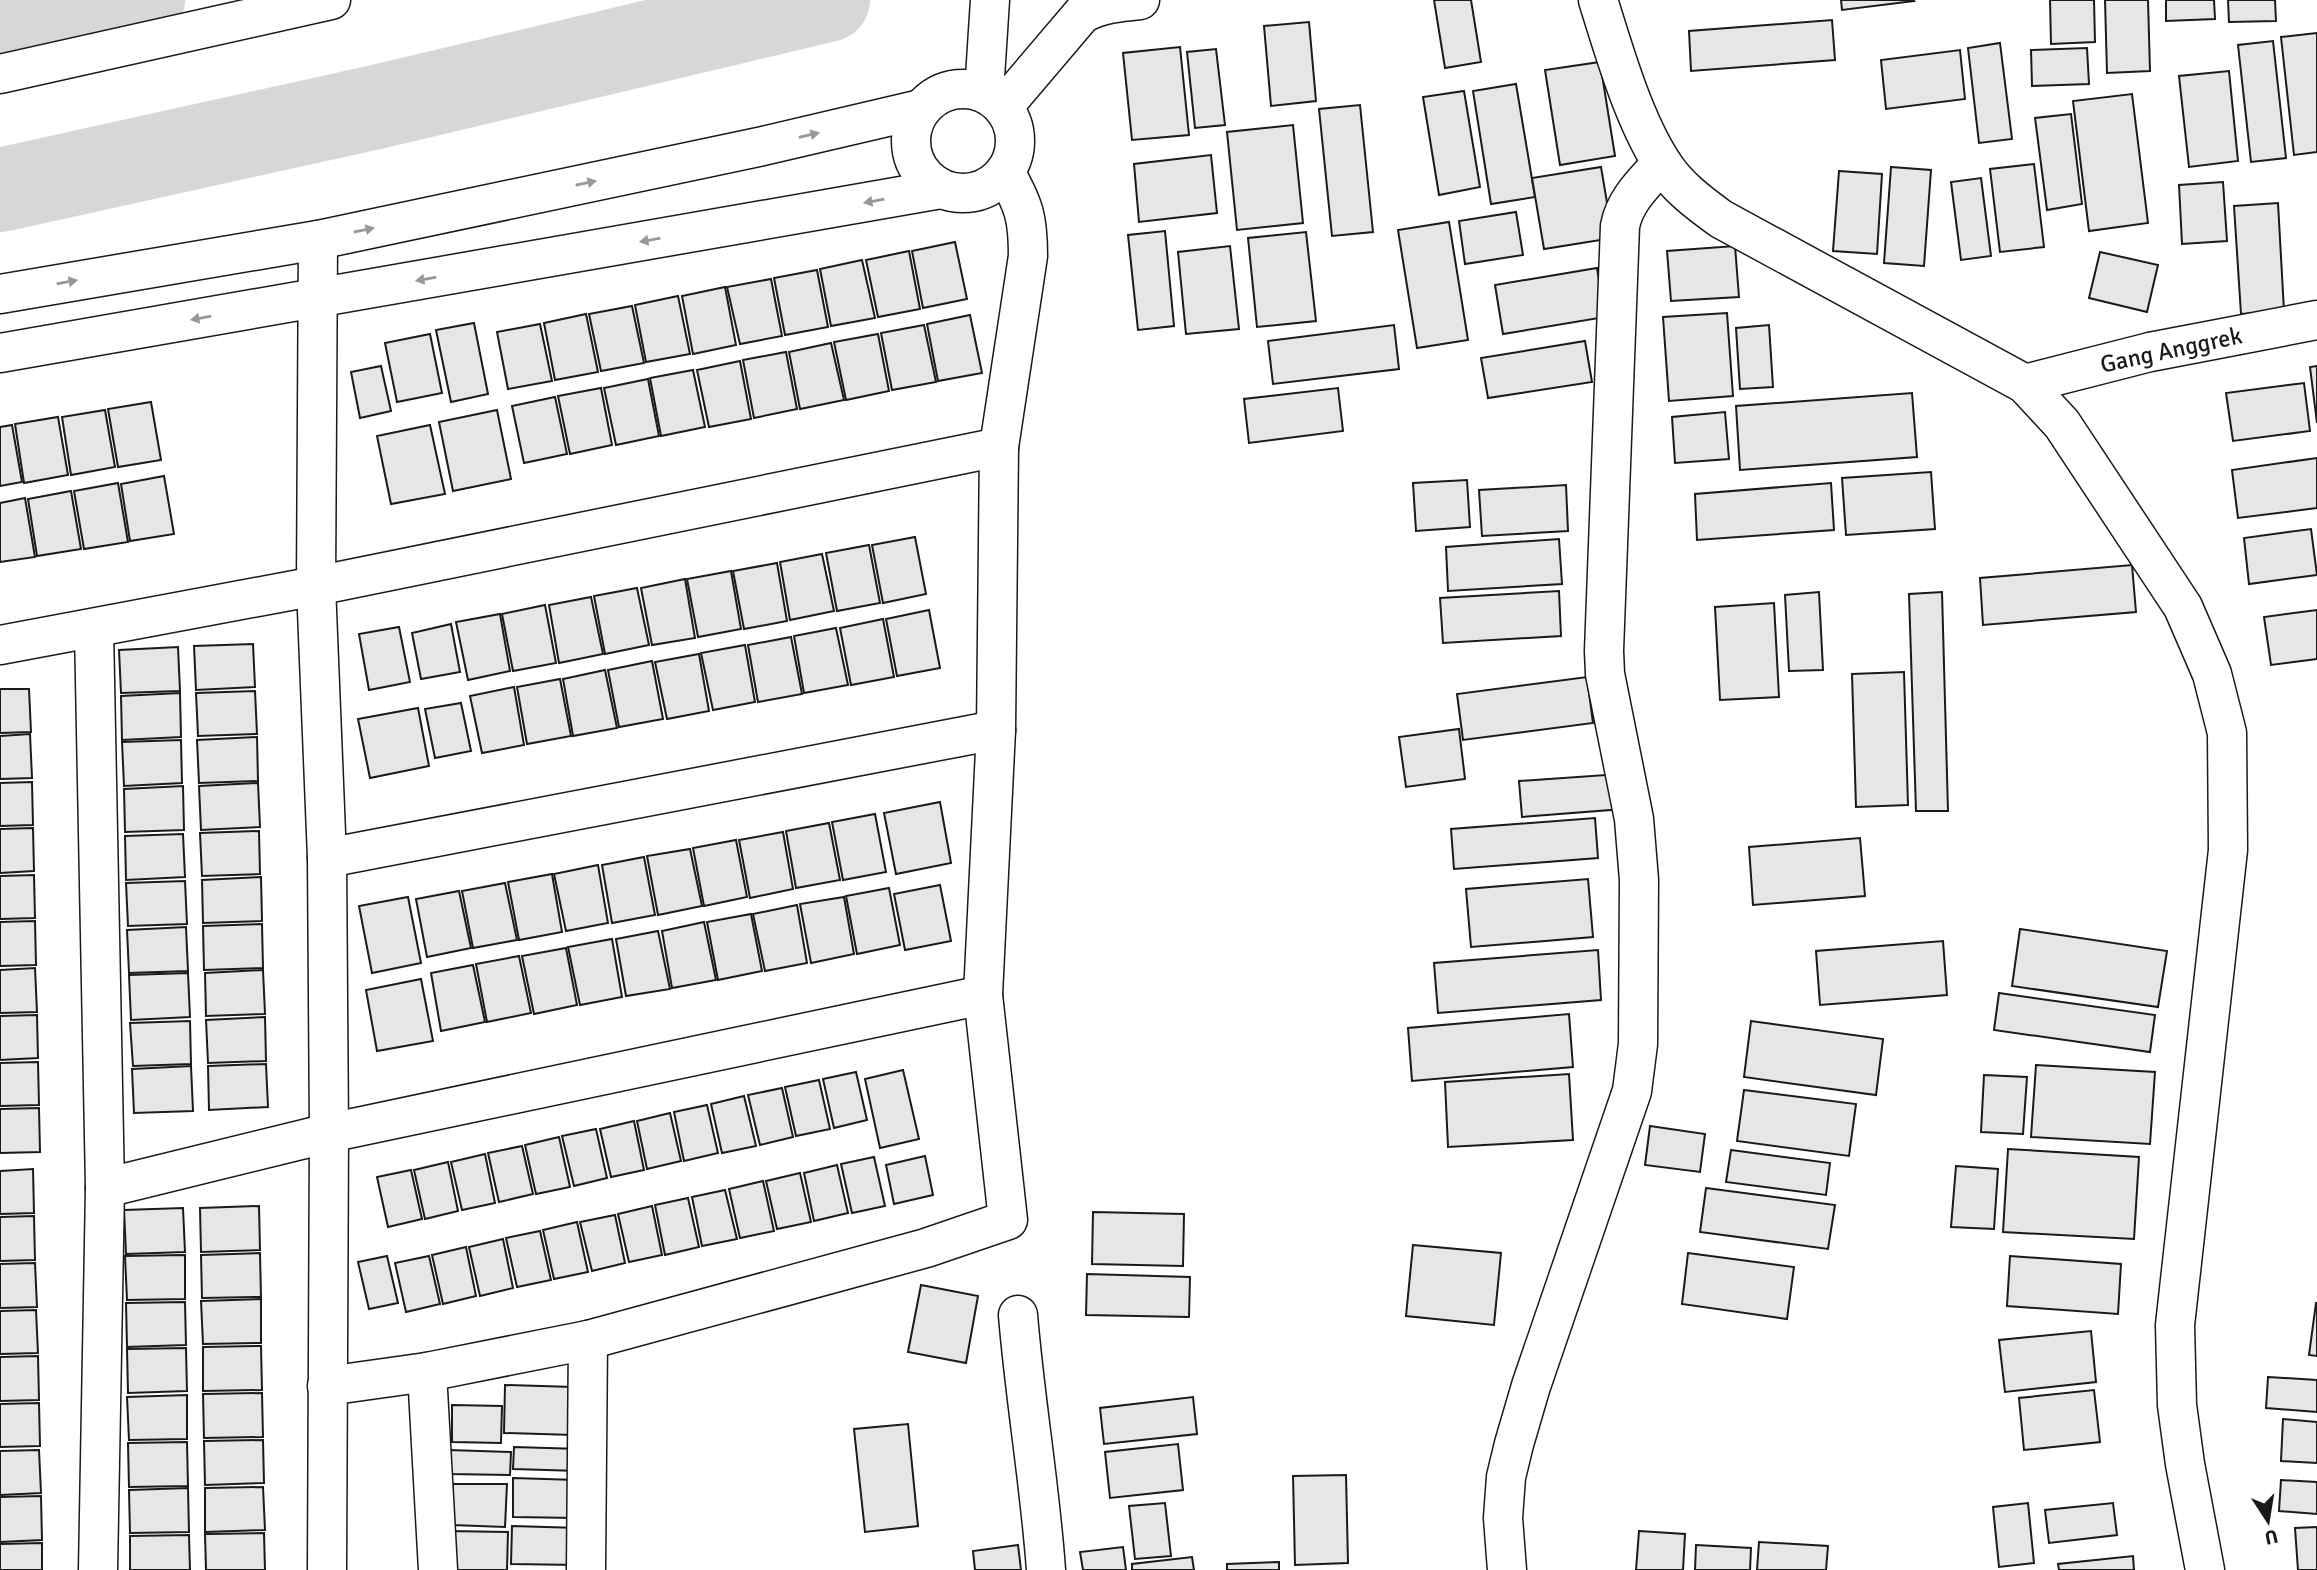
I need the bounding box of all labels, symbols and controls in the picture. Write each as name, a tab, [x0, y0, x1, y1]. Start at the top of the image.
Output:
one-way arrow	[798, 130, 820, 141]
one-way arrow	[575, 177, 597, 188]
one-way arrow	[863, 196, 885, 207]
one-way arrow	[353, 225, 375, 236]
one-way arrow	[639, 235, 661, 246]
one-way arrow	[414, 274, 436, 285]
one-way arrow	[56, 276, 78, 287]
one-way arrow	[190, 313, 212, 324]
street label: Gang Anggrek	[2097, 320, 2245, 380]
north arrow	[2233, 1486, 2303, 1556]
text: U	[2263, 1524, 2280, 1550]

